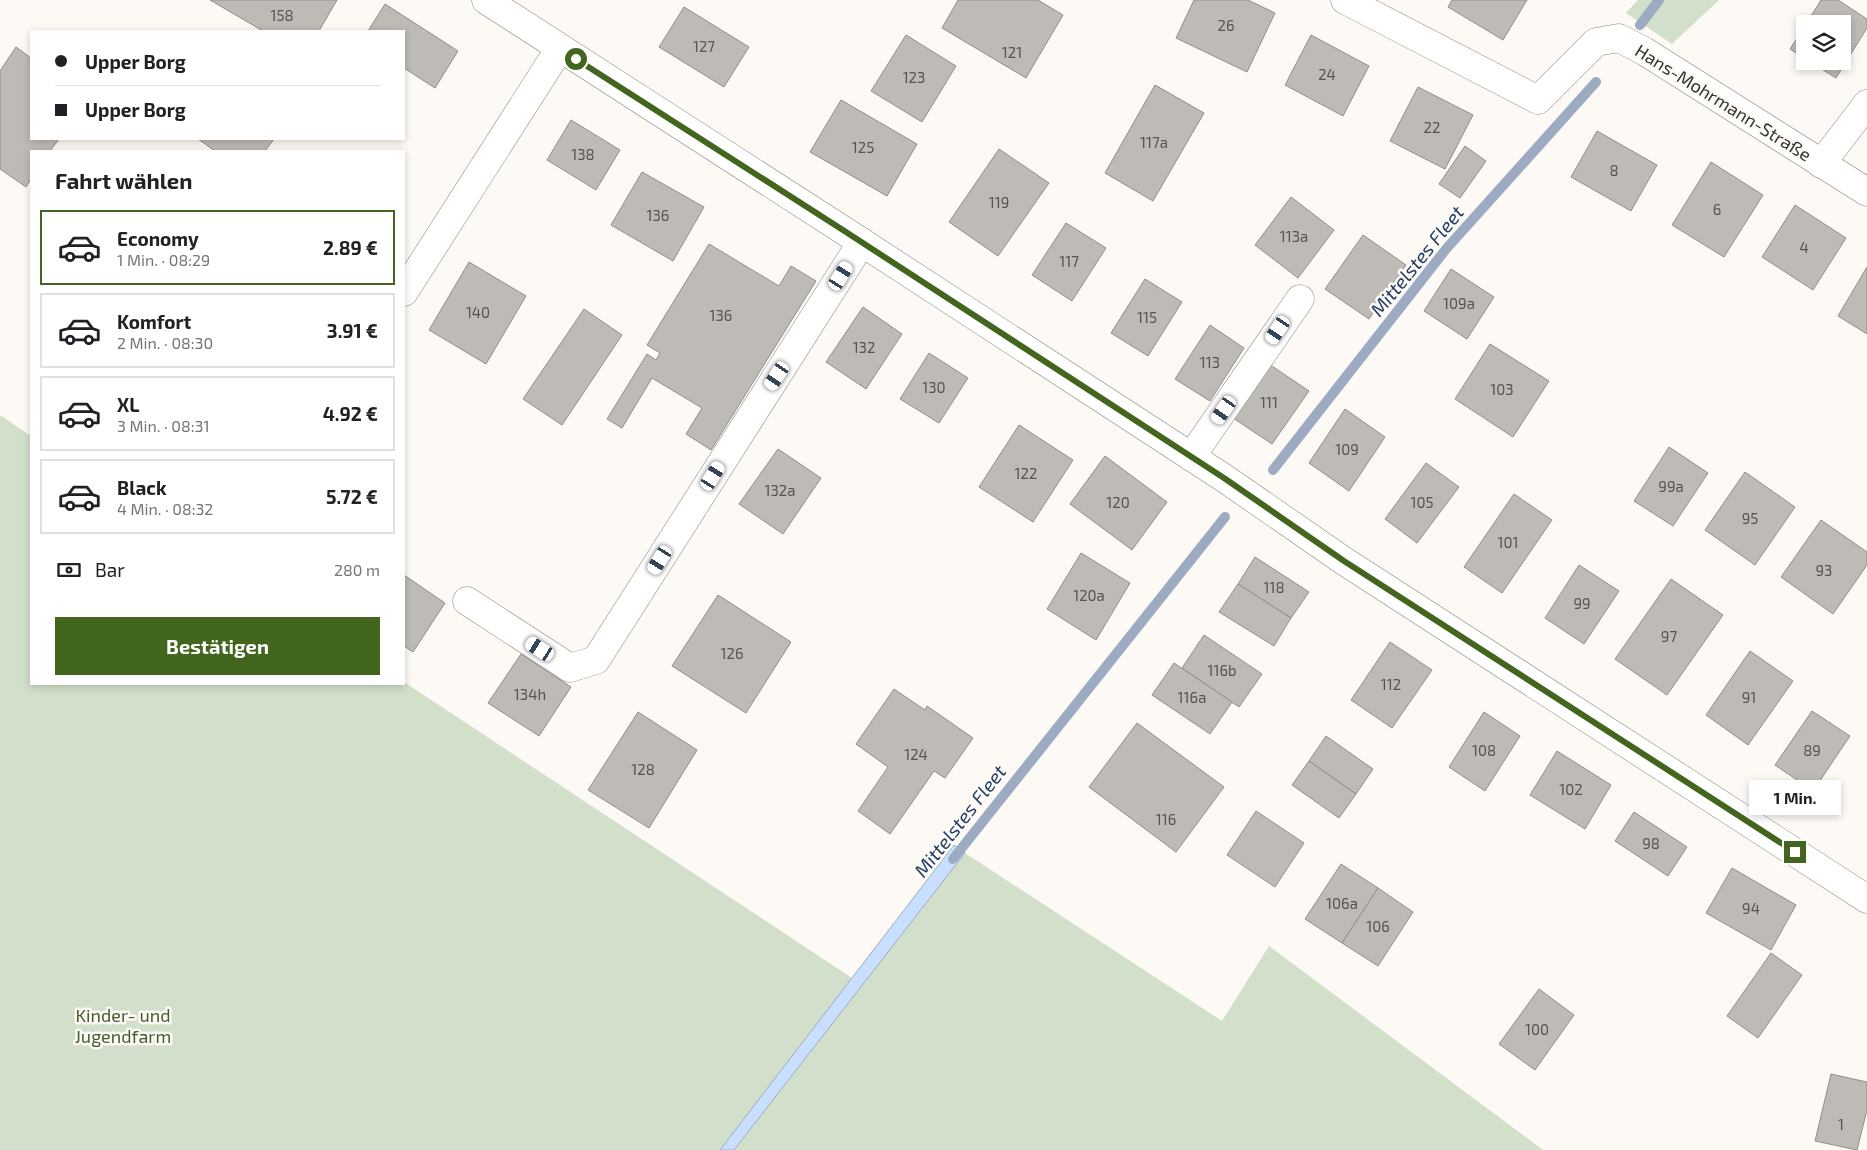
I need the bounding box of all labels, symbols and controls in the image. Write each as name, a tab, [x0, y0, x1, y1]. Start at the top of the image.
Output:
house number: 158	[270, 6, 294, 24]
map controls	[1796, 15, 1851, 70]
button: layers	[1796, 15, 1851, 70]
house number: 26	[1217, 16, 1235, 34]
house number: 127	[693, 37, 715, 55]
street label: Hans-Mohrmann-Straße	[1631, 39, 1816, 165]
house number: 121	[1002, 43, 1022, 61]
route start	[565, 48, 587, 70]
text: Upper Borg	[85, 50, 186, 73]
house number: 24	[1318, 65, 1336, 83]
house number: 123	[903, 68, 925, 86]
text: Upper Borg	[85, 98, 186, 121]
house number: 22	[1424, 118, 1440, 136]
house number: 117a	[1140, 133, 1168, 151]
house number: 125	[852, 138, 874, 156]
house number: 138	[571, 145, 595, 163]
house number: 8	[1609, 161, 1619, 179]
text: Fahrt wählen	[55, 167, 193, 193]
house number: 119	[989, 193, 1009, 211]
water label: Mittelstes Fleet	[1365, 200, 1469, 321]
house number: 6	[1713, 200, 1721, 218]
house number: 136	[647, 206, 669, 224]
icon: car	[57, 225, 102, 270]
text: Economy	[117, 227, 199, 250]
house number: 113a	[1280, 227, 1308, 245]
text: 2.89 €	[323, 236, 378, 259]
house number: 4	[1799, 238, 1809, 256]
text: 1 Min. · 08:29	[117, 250, 210, 269]
house number: 117	[1059, 252, 1079, 270]
car	[826, 259, 855, 293]
house number: 109a	[1443, 294, 1475, 312]
house number: 140	[466, 303, 490, 321]
house number: 136	[710, 306, 732, 324]
icon: car	[57, 308, 102, 353]
house number: 115	[1137, 308, 1157, 326]
text: Komfort	[117, 310, 191, 333]
car	[1263, 313, 1292, 347]
text: 3.91 €	[327, 319, 378, 342]
text: 2 Min. · 08:30	[117, 333, 213, 352]
house number: 132	[853, 338, 875, 356]
house number: 113	[1200, 353, 1220, 371]
car	[762, 359, 791, 393]
house number: 130	[922, 378, 946, 396]
house number: 103	[1490, 380, 1514, 398]
icon: car	[57, 391, 102, 436]
text: XL	[117, 393, 139, 416]
car	[1209, 393, 1238, 427]
house number: 111	[1260, 393, 1278, 411]
text: 4.92 €	[323, 402, 378, 425]
text: 3 Min. · 08:31	[117, 416, 210, 435]
house number: 109	[1335, 440, 1359, 458]
car	[698, 459, 727, 493]
house number: 122	[1015, 464, 1037, 482]
icon: car	[57, 474, 102, 519]
text: Black	[117, 476, 167, 499]
house number: 99a	[1658, 477, 1684, 495]
house number: 132a	[765, 481, 795, 499]
text: 5.72 €	[326, 485, 378, 508]
house number: 120	[1106, 493, 1130, 511]
house number: 105	[1410, 493, 1434, 511]
text: 4 Min. · 08:32	[117, 499, 213, 518]
house number: 95	[1742, 509, 1758, 527]
house number: 101	[1498, 533, 1519, 551]
car	[645, 543, 674, 577]
icon: cash	[55, 556, 83, 584]
text: Bar	[95, 558, 125, 581]
text: 280 m	[334, 560, 380, 579]
house number: 93	[1816, 561, 1832, 579]
house number: 118	[1263, 578, 1285, 596]
house number: 120a	[1073, 586, 1105, 604]
house number: 99	[1573, 594, 1591, 612]
button: Bestätigen	[55, 617, 380, 675]
house number: 97	[1661, 627, 1677, 645]
car	[523, 635, 556, 663]
house number: 126	[721, 644, 743, 662]
house number: 116b	[1207, 661, 1237, 679]
house number: 112	[1381, 675, 1401, 693]
house number: 134h	[514, 685, 546, 703]
house number: 116a	[1178, 688, 1206, 706]
house number: 91	[1742, 688, 1756, 706]
house number: 108	[1472, 741, 1496, 759]
house number: 89	[1803, 741, 1821, 759]
house number: 124	[904, 745, 928, 763]
house number: 128	[631, 760, 655, 778]
water label: Mittelstes Fleet	[909, 760, 1011, 881]
house number: 102	[1559, 780, 1583, 798]
callout: 1 Min.	[1749, 780, 1841, 814]
text: 1 Min.	[1774, 788, 1816, 807]
house number: 116	[1156, 810, 1176, 828]
house number: 98	[1642, 834, 1660, 852]
route end	[1784, 841, 1806, 863]
house number: 106a	[1326, 894, 1358, 912]
house number: 94	[1742, 899, 1760, 917]
house number: 106	[1366, 917, 1390, 935]
park label: Kinder- und Jugendfarm	[75, 1004, 171, 1047]
house number: 100	[1525, 1020, 1549, 1038]
house number: 1	[1838, 1115, 1844, 1133]

